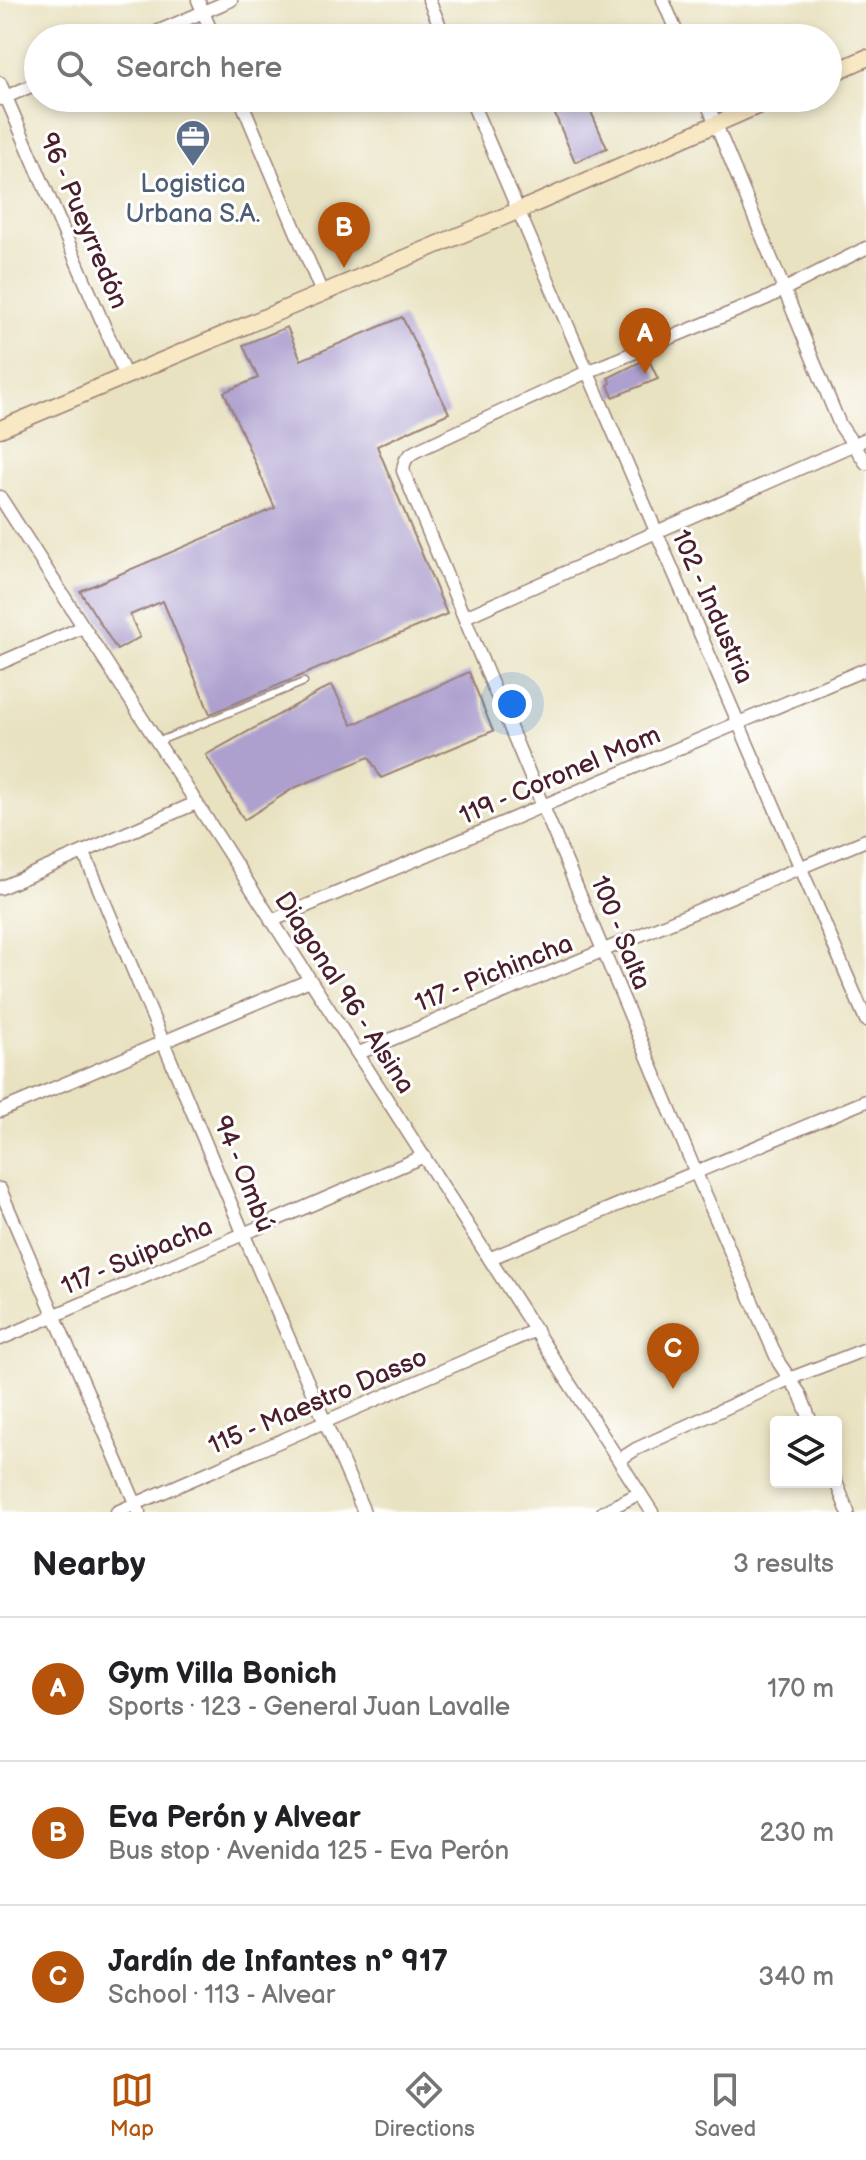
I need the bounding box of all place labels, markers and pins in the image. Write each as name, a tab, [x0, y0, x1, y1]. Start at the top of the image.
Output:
office icon: Logistica Urbana S.A.	[174, 118, 212, 168]
place label: Logistica Urbana S.A.	[126, 169, 260, 230]
pin: B	[318, 202, 370, 268]
pin: A	[619, 308, 671, 374]
pin: C	[647, 1323, 699, 1389]

